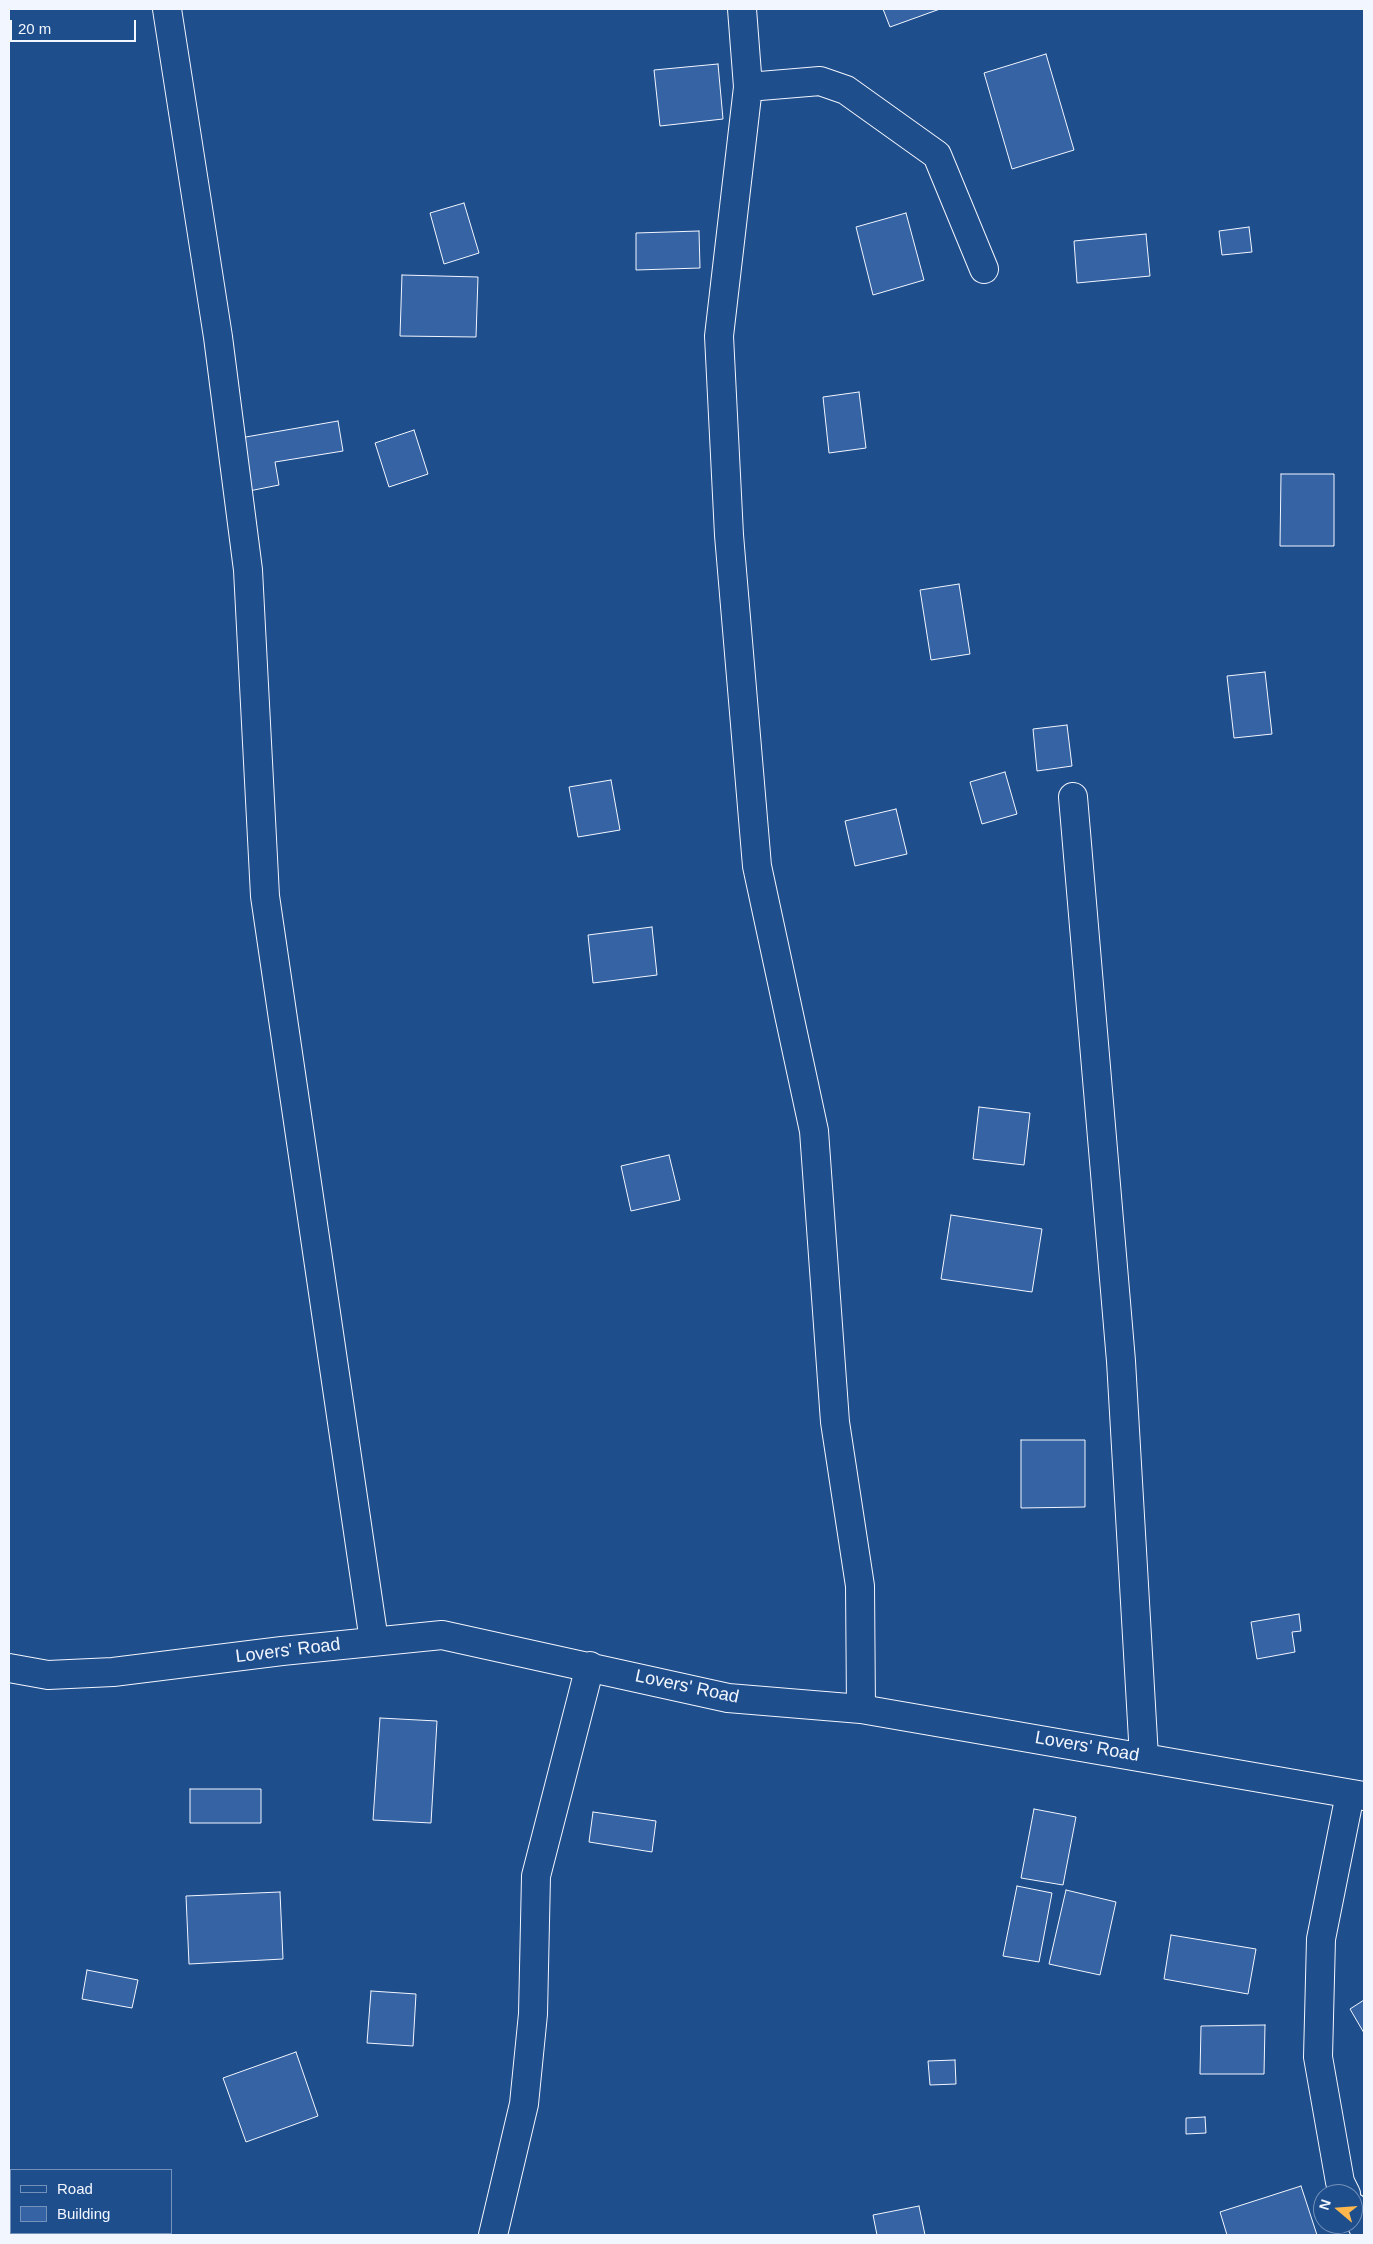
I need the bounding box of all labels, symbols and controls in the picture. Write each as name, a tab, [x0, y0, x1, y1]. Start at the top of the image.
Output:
scale bar	[12, 10, 139, 42]
text: 20 m	[18, 20, 51, 37]
street label: Lovers' Road	[234, 1634, 342, 1668]
street label: Lovers' Road	[633, 1665, 741, 1709]
street label: Lovers' Road	[1033, 1727, 1141, 1767]
legend	[10, 2169, 172, 2234]
text: Road	[57, 2180, 93, 2197]
north arrow	[1313, 2184, 1363, 2234]
text: N	[1316, 2197, 1334, 2212]
text: Building	[57, 2205, 110, 2222]

